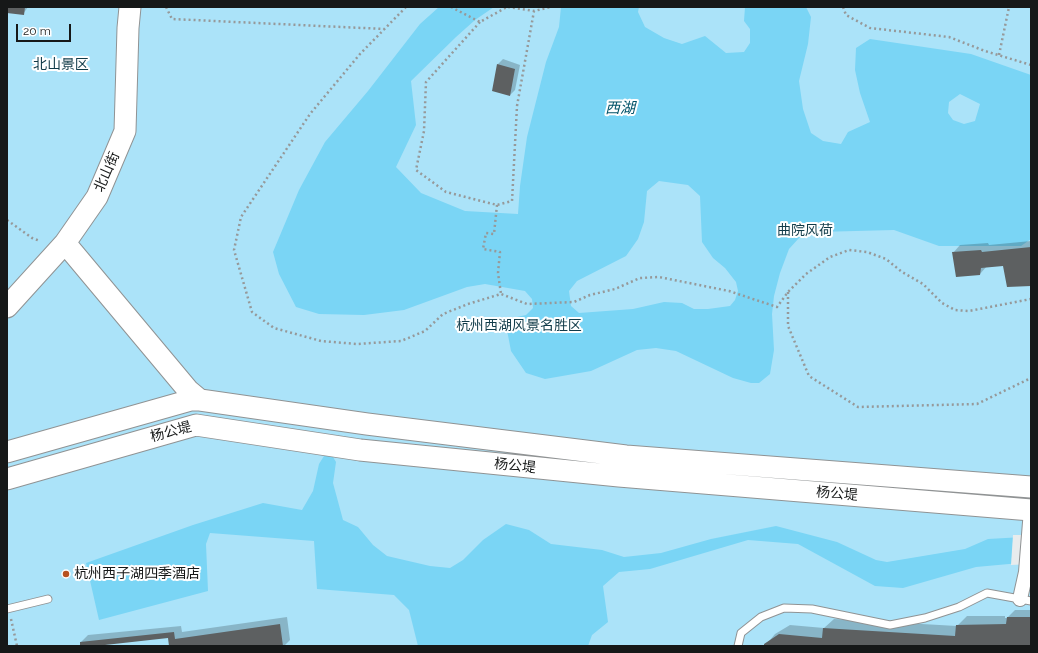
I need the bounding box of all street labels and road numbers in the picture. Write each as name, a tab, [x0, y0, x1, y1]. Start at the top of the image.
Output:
street label: 北山街	[91, 149, 123, 195]
street label: 杨公堤	[149, 418, 193, 446]
street label: 杨公堤	[493, 455, 537, 477]
street label: 杨公堤	[815, 484, 859, 504]

